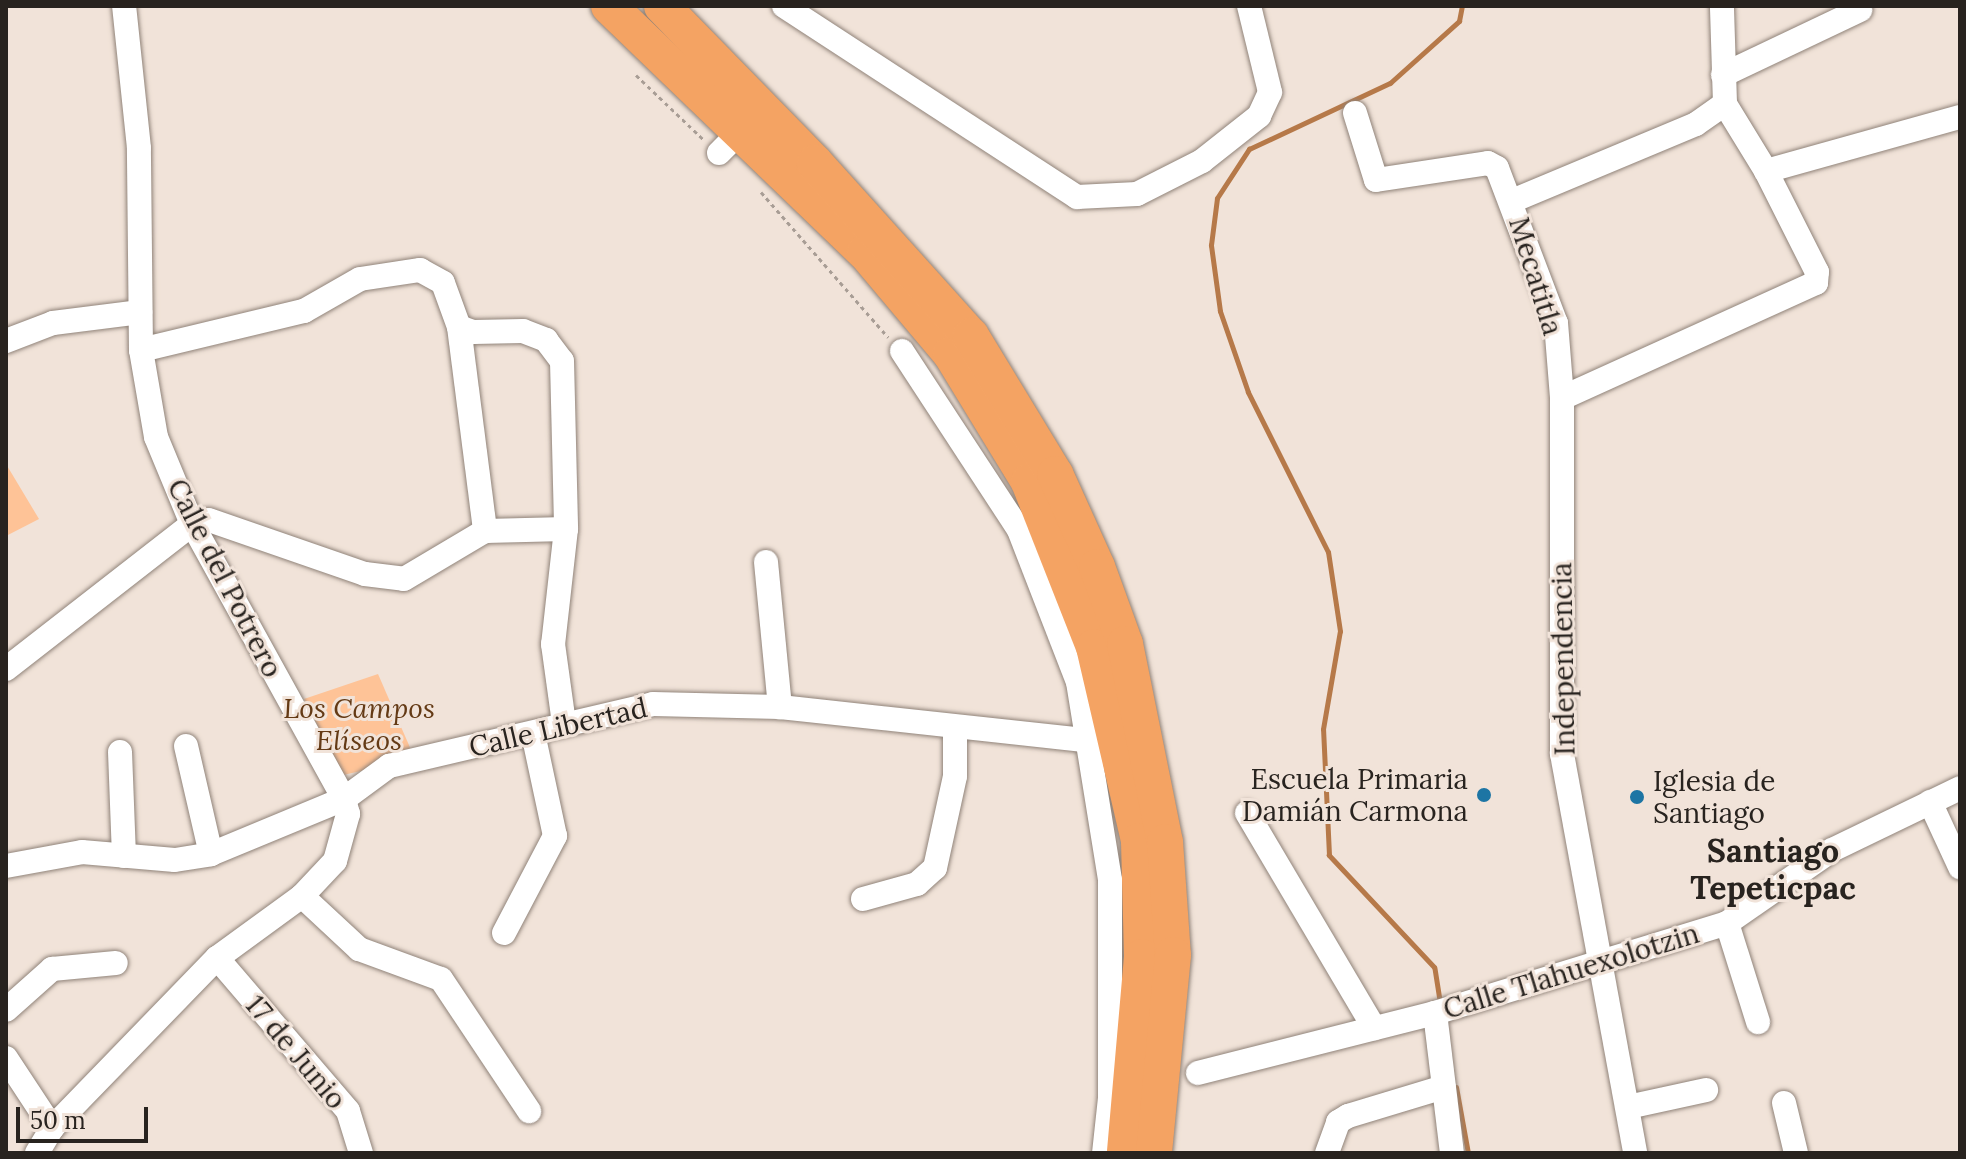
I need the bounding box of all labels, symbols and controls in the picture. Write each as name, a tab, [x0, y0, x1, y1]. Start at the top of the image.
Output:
street label: Mecatitla	[1502, 213, 1570, 339]
street label: Calle del Potrero	[161, 473, 289, 683]
street label: Independencia	[1545, 562, 1581, 756]
street label: Calle Libertad	[466, 690, 650, 764]
park label: Los Campos Elíseos	[283, 691, 435, 757]
place label: Escuela Primaria Damián Carmona	[1242, 762, 1468, 828]
place label: Iglesia de Santiago	[1653, 764, 1775, 830]
marker: Escuela Primaria Damián Carmona	[1475, 786, 1493, 804]
marker: Iglesia de Santiago	[1628, 788, 1646, 806]
district label: Santiago Tepeticpac	[1690, 833, 1856, 908]
street label: Calle Tlahuexolotzin	[1439, 916, 1703, 1026]
street label: 17 de Junio	[239, 988, 353, 1116]
scale bar	[20, 1091, 152, 1141]
text: 50 m	[30, 1105, 86, 1136]

